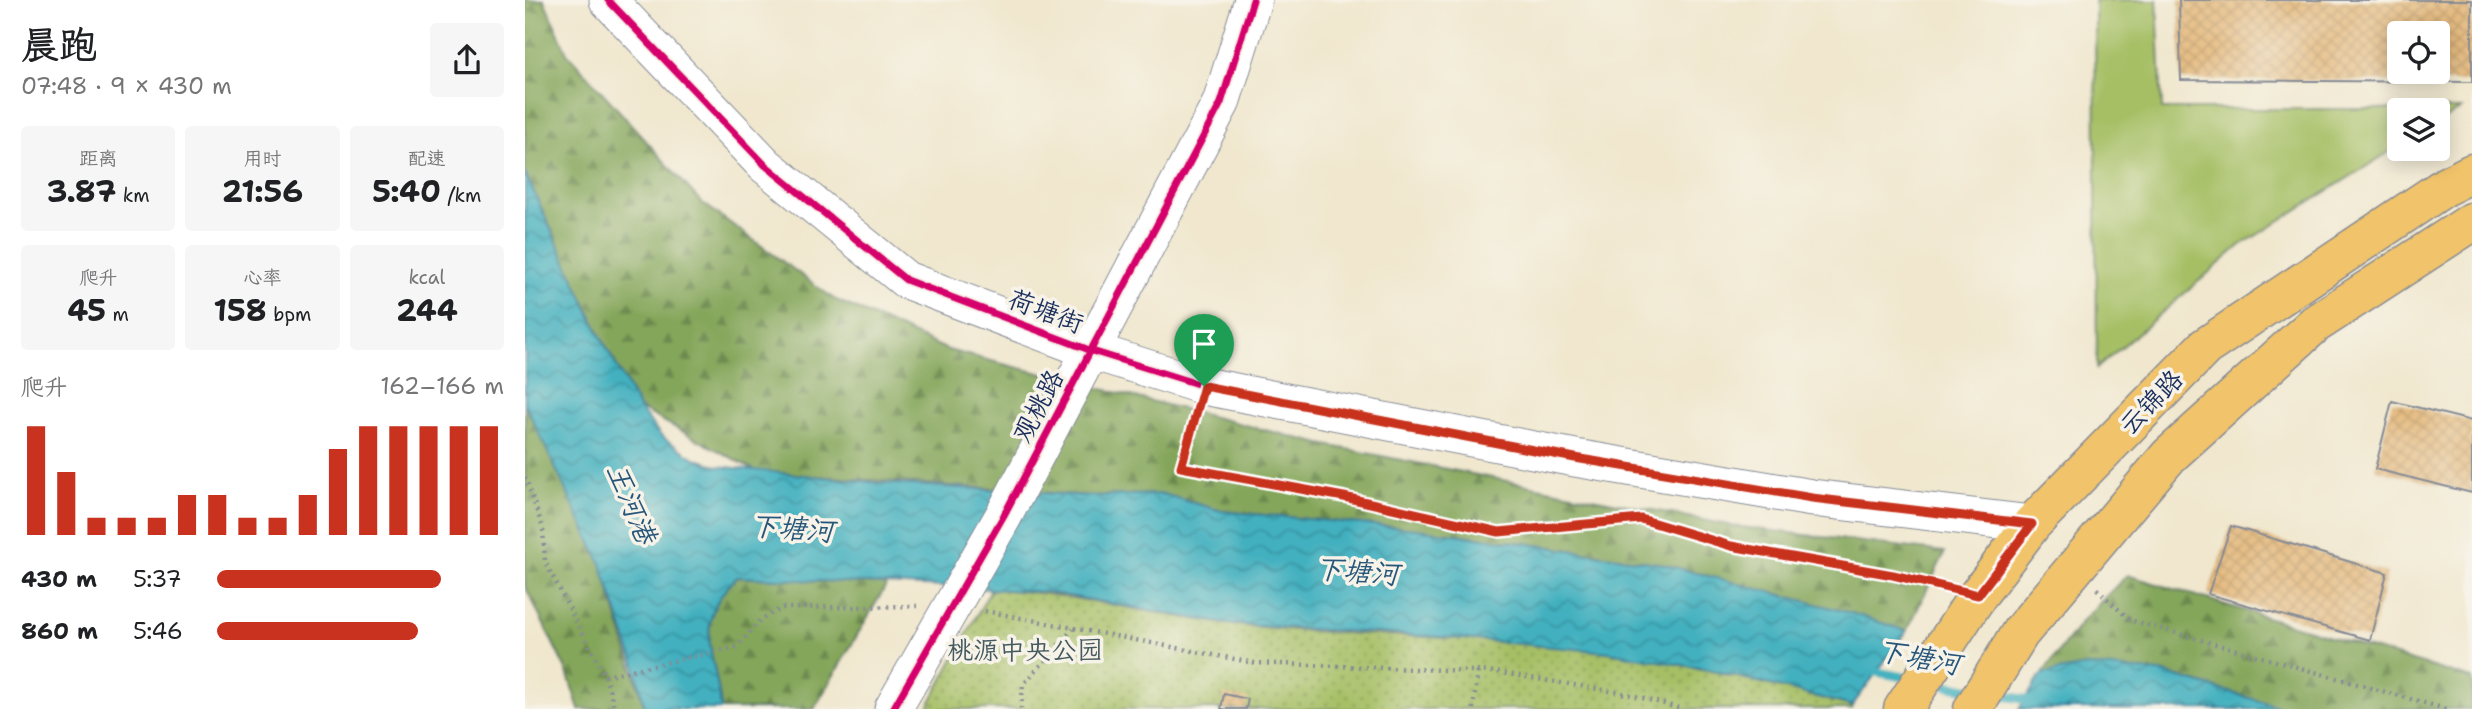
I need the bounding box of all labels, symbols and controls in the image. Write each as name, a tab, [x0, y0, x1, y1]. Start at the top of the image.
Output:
text: 晨跑	[21, 19, 97, 70]
map controls	[2387, 21, 2450, 161]
button: locate	[2387, 21, 2450, 84]
button: share	[430, 23, 504, 97]
text: 07:48 · 9 × 430 m	[21, 71, 232, 101]
button: layers	[2387, 98, 2450, 161]
text: 距离	[79, 146, 117, 171]
text: 用时	[243, 146, 282, 171]
text: 配速	[408, 146, 446, 171]
text: 3.87	[47, 171, 116, 212]
text: 21:56	[222, 171, 303, 212]
text: 5:40	[372, 171, 441, 212]
text: km	[116, 183, 150, 208]
text: /km	[441, 183, 481, 208]
text: 爬升	[79, 265, 117, 290]
text: 心率	[243, 265, 282, 290]
text: kcal	[408, 265, 445, 290]
street label: 荷塘街	[1003, 280, 1089, 341]
text: 45	[67, 290, 106, 331]
text: 158	[214, 290, 267, 331]
text: 244	[396, 290, 458, 331]
text: m	[106, 302, 129, 327]
text: bpm	[267, 302, 311, 327]
pin	[1174, 314, 1234, 386]
icon: arrive	[1185, 325, 1223, 363]
street label: 云锦路	[2111, 361, 2190, 442]
street label: 观桃路	[1004, 363, 1071, 448]
text: 162–166 m	[380, 371, 504, 401]
text: 爬升	[21, 372, 67, 402]
water label: 王河港	[598, 457, 667, 552]
water label: 下塘河	[749, 506, 839, 550]
water label: 下塘河	[1314, 549, 1404, 593]
text: 430 m	[21, 564, 97, 594]
text: 5:37	[133, 564, 182, 594]
text: 860 m	[21, 616, 98, 646]
text: 5:46	[133, 616, 183, 646]
water label: 下塘河	[1874, 631, 1968, 684]
park label: 桃源中央公园	[947, 632, 1103, 667]

